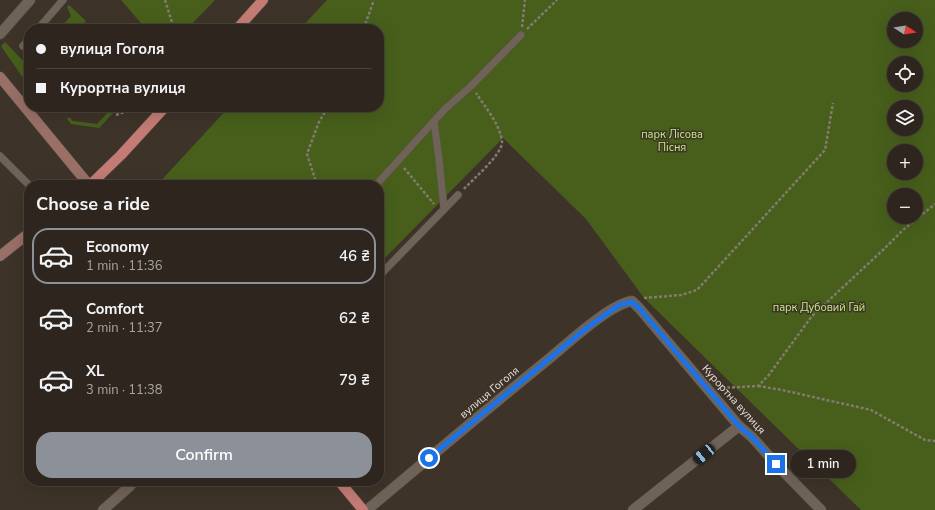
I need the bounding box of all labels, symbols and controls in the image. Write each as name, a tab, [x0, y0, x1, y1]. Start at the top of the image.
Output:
north arrow	[887, 12, 923, 48]
map controls	[887, 12, 923, 224]
text: вулиця Гоголя	[60, 39, 164, 59]
button: locate	[887, 56, 923, 92]
text: Курортна вулиця	[60, 78, 186, 98]
button: layers	[887, 100, 923, 136]
park label: парк Лісова Пісня	[641, 127, 703, 155]
button: +	[887, 144, 923, 180]
button: −	[887, 188, 923, 224]
text: Choose a ride	[36, 192, 150, 216]
text: Economy	[86, 237, 149, 257]
icon: car	[38, 238, 74, 274]
text: 46 ₴	[339, 246, 370, 266]
text: 1 min · 11:36	[86, 257, 162, 275]
text: Comfort	[86, 299, 143, 319]
icon: car	[38, 300, 74, 336]
park label: парк Дубовий Гай	[773, 300, 865, 315]
text: 62 ₴	[339, 308, 370, 328]
text: 2 min · 11:37	[86, 319, 162, 337]
text: XL	[86, 361, 105, 381]
street label: Курортна вулиця	[698, 361, 769, 437]
icon: car	[38, 362, 74, 398]
street label: вулиця Гоголя	[456, 363, 522, 422]
text: 79 ₴	[339, 370, 370, 390]
text: 3 min · 11:38	[86, 381, 162, 399]
button: Confirm	[36, 432, 372, 478]
car	[691, 442, 717, 466]
route start	[420, 449, 438, 467]
callout: 1 min	[790, 450, 856, 478]
route end	[767, 455, 785, 473]
text: 1 min	[806, 455, 840, 473]

